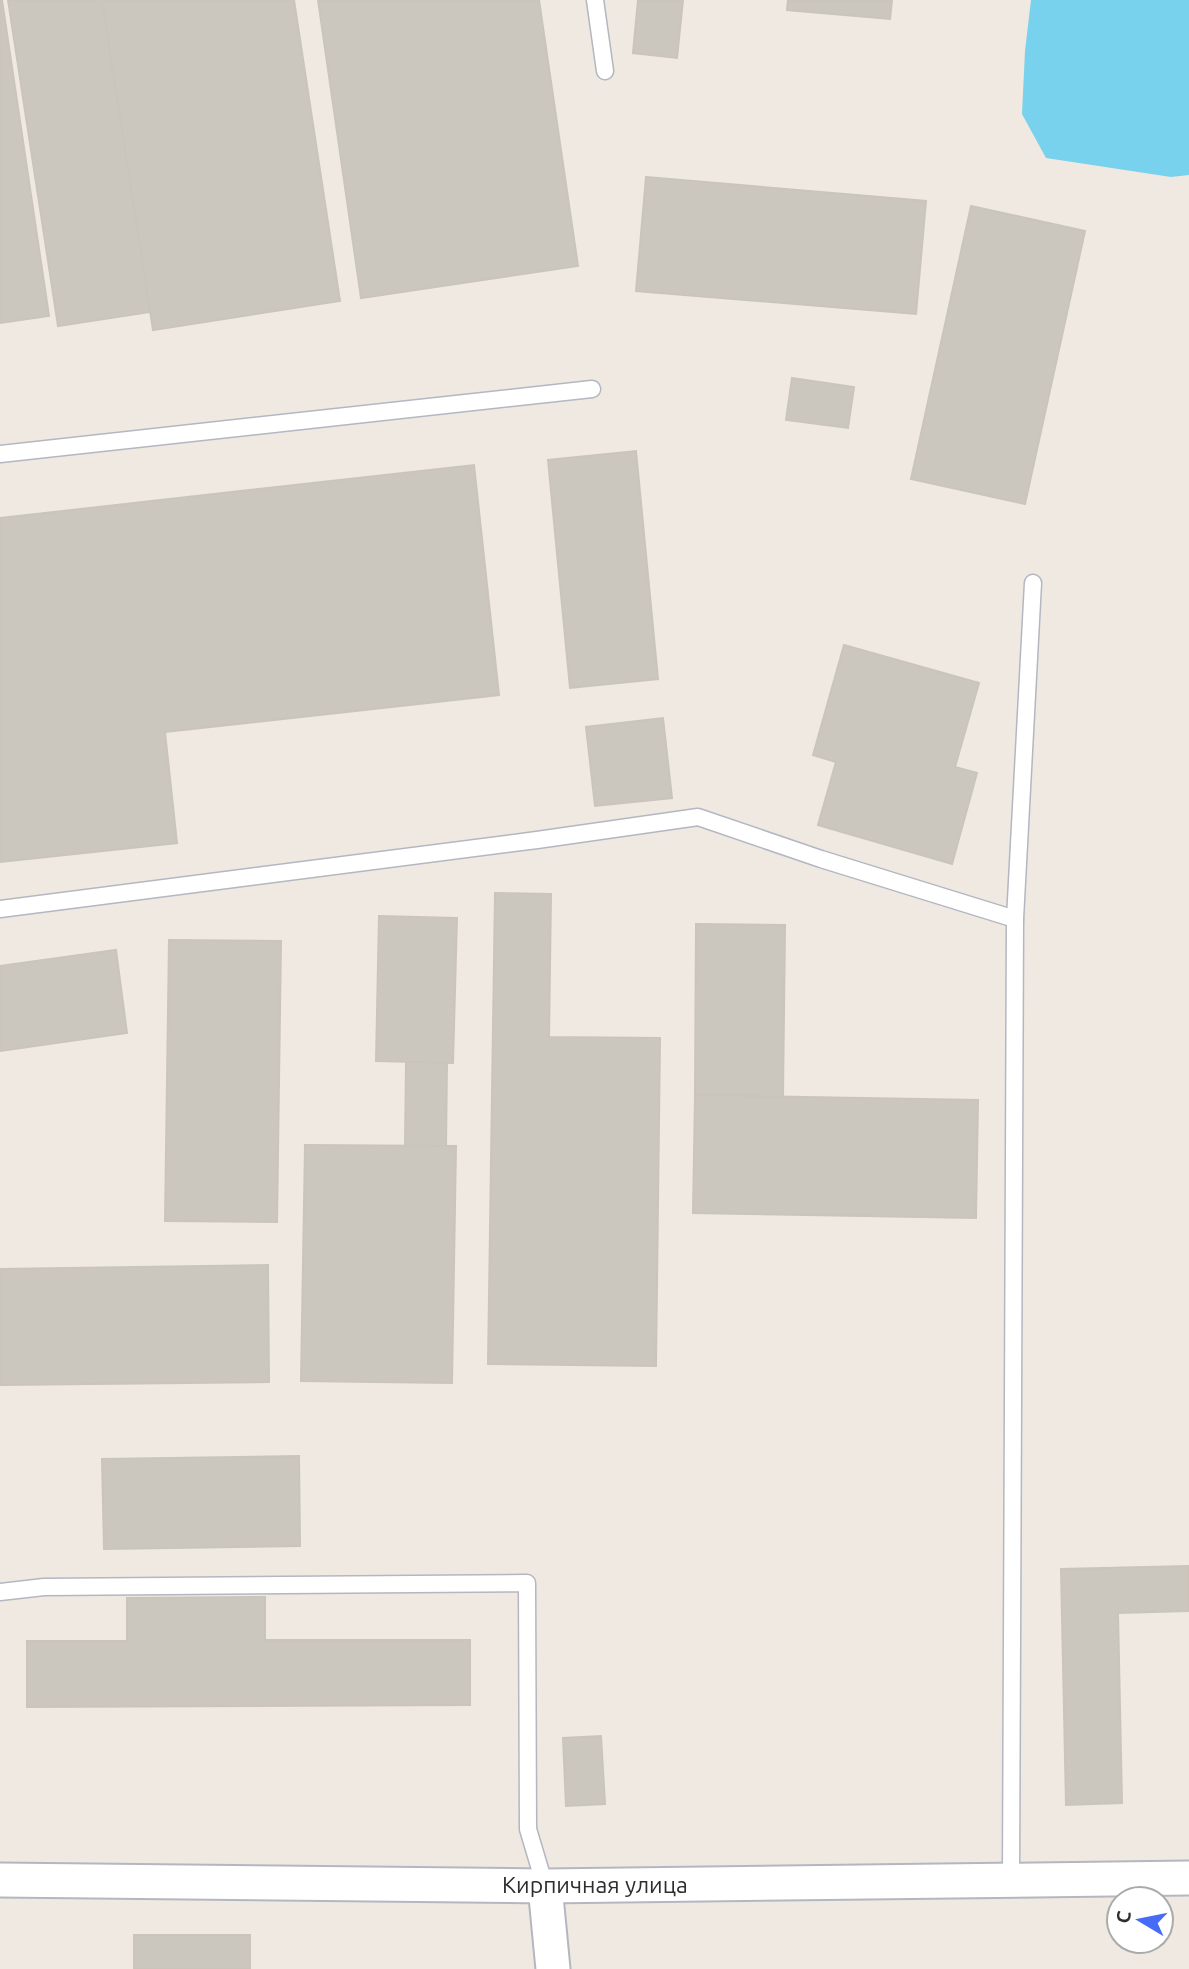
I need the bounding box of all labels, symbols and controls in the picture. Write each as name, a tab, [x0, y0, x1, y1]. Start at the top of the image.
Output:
street label: Кирпичная улица	[502, 1872, 688, 1897]
north arrow	[1105, 1885, 1175, 1955]
text: С	[1111, 1909, 1135, 1925]

